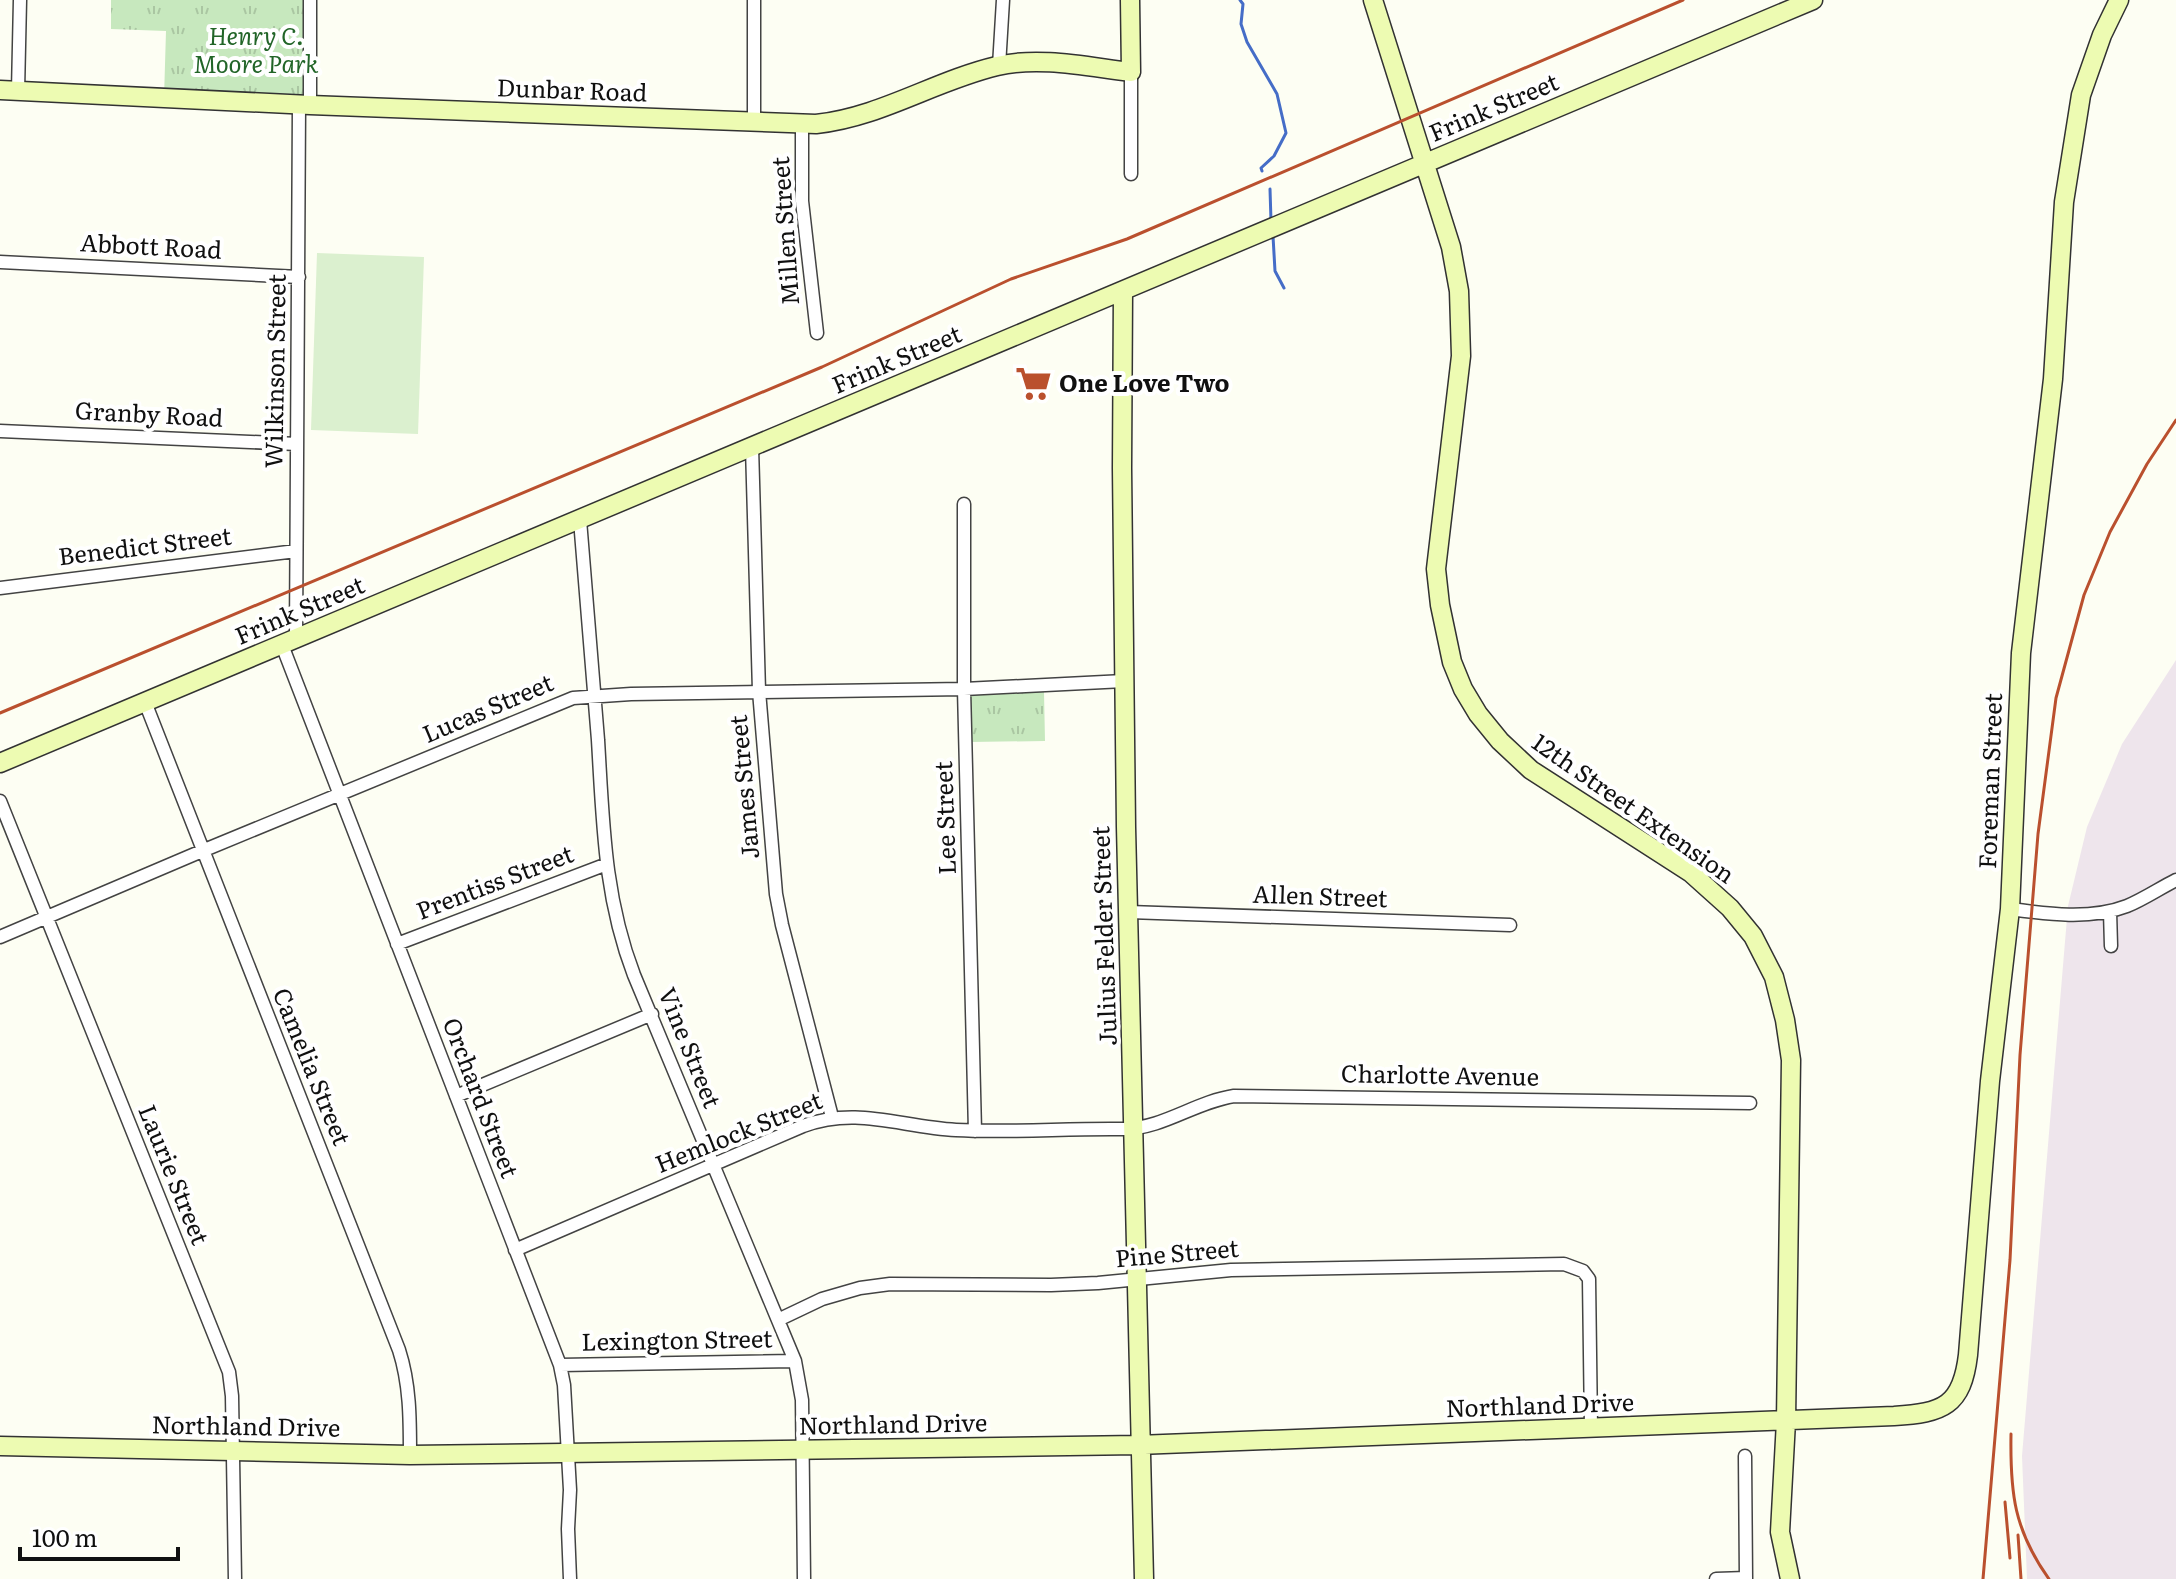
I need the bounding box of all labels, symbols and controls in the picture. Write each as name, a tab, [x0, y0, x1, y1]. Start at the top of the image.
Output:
park label: Henry C. Moore Park	[194, 17, 319, 80]
street label: Frink Street	[1423, 63, 1563, 149]
street label: Dunbar Road	[496, 68, 648, 109]
street label: Millen Street	[761, 155, 806, 307]
street label: Abbott Road	[79, 223, 223, 266]
street label: Wilkinson Street	[254, 273, 293, 468]
street label: Frink Street	[826, 315, 966, 401]
place label: One Love Two	[1059, 364, 1230, 399]
supermarket icon: One Love Two	[1014, 365, 1052, 403]
street label: Granby Road	[74, 391, 224, 434]
street label: Benedict Street	[56, 517, 234, 572]
street label: Frink Street	[229, 566, 369, 652]
street label: Lucas Street	[416, 663, 558, 750]
street label: Foreman Street	[1968, 692, 2009, 870]
street label: James Street	[719, 713, 766, 861]
street label: 12th Street Extension	[1526, 724, 1743, 890]
street label: Lee Street	[924, 760, 963, 875]
street label: Julius Felder Street	[1081, 825, 1124, 1047]
street label: Prentiss Street	[410, 835, 578, 927]
street label: Allen Street	[1252, 875, 1388, 914]
street label: Camelia Street	[266, 982, 361, 1150]
street label: Vine Street	[651, 982, 731, 1113]
street label: Orchard Street	[436, 1012, 529, 1183]
street label: Charlotte Avenue	[1341, 1054, 1539, 1093]
street label: Hemlock Street	[649, 1081, 827, 1180]
street label: Laurie Street	[131, 1099, 219, 1250]
street label: Pine Street	[1113, 1229, 1240, 1274]
street label: Lexington Street	[581, 1319, 773, 1358]
street label: Northland Drive	[1445, 1383, 1635, 1424]
street label: Northland Drive	[798, 1403, 988, 1442]
street label: Northland Drive	[151, 1405, 341, 1444]
scale bar	[20, 1511, 178, 1561]
text: 100 m	[32, 1519, 98, 1554]

